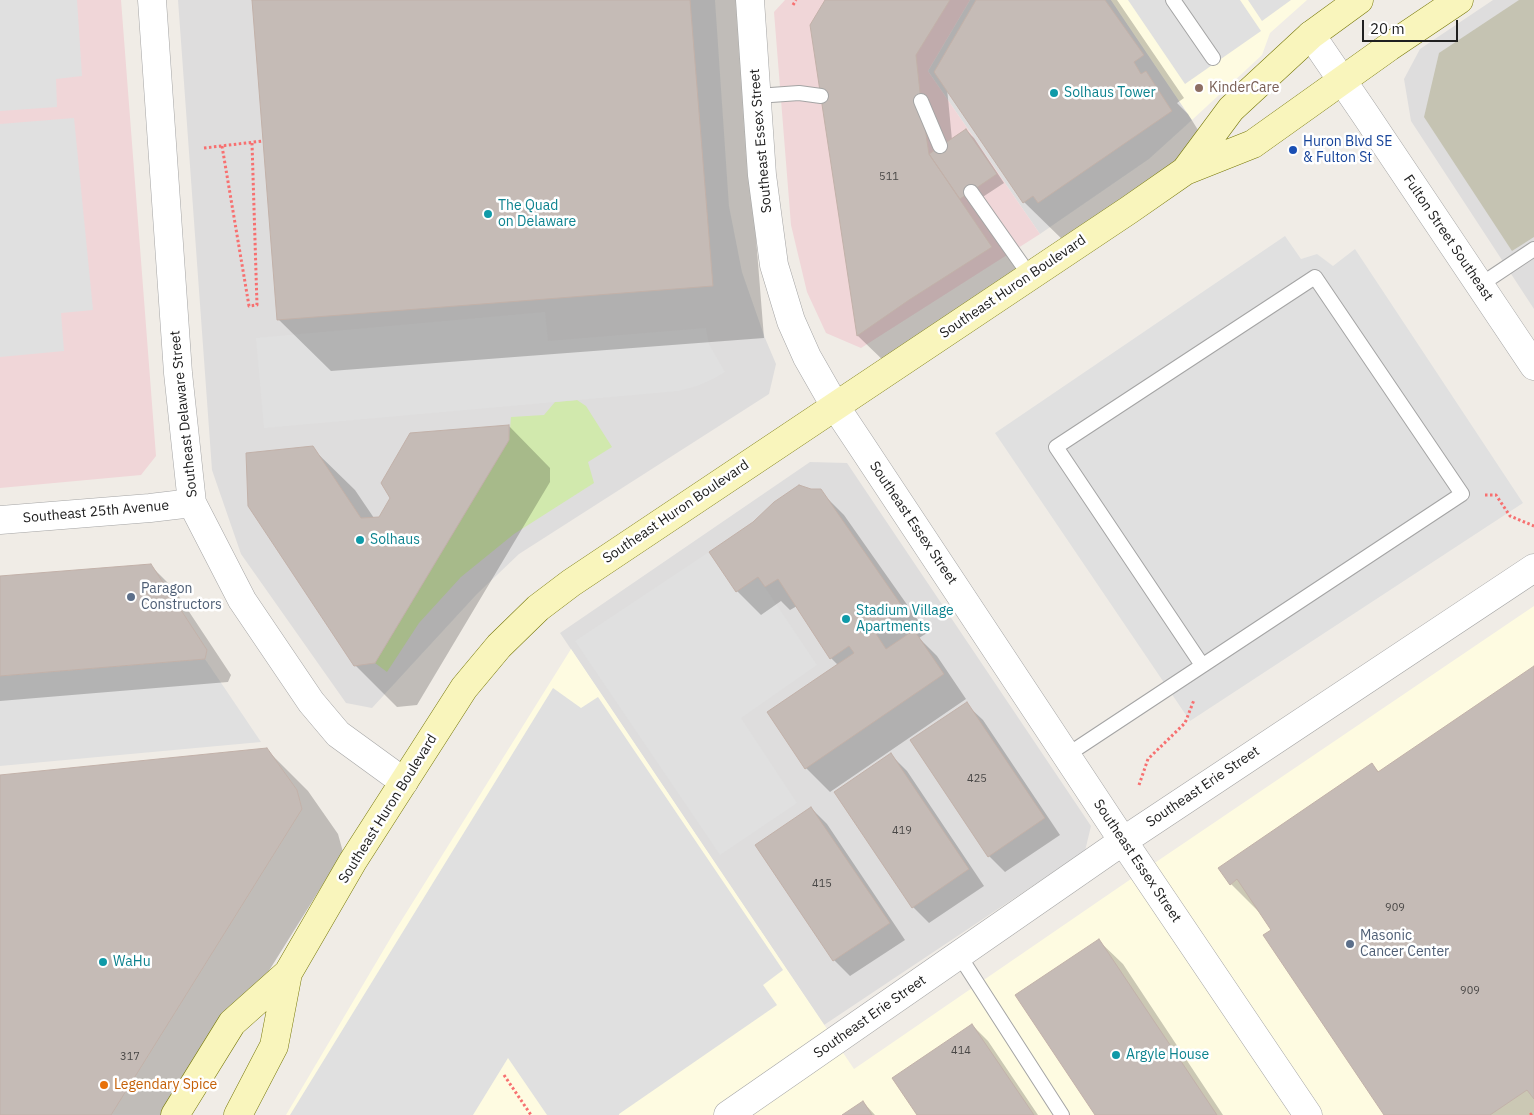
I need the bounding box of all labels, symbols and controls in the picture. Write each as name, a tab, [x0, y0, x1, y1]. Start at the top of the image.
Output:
scale bar	[1364, 10, 1460, 42]
text: 20 m	[1370, 19, 1405, 38]
street label: Southeast Essex Street	[746, 68, 776, 214]
place label: KinderCare	[1209, 80, 1279, 96]
marker: KinderCare	[1193, 82, 1205, 94]
place label: Solhaus Tower	[1064, 85, 1156, 101]
marker: Solhaus Tower	[1048, 87, 1060, 99]
place label: Huron Blvd SE & Fulton St	[1303, 134, 1392, 166]
marker: Huron Blvd SE & Fulton St	[1287, 144, 1299, 156]
house number: 511	[879, 170, 899, 184]
street label: Fulton Street Southeast	[1400, 172, 1496, 304]
place label: The Quad on Delaware	[498, 198, 576, 230]
marker: The Quad on Delaware	[482, 208, 494, 220]
street label: Southeast Huron Boulevard	[937, 232, 1089, 342]
street label: Southeast Delaware Street	[167, 330, 201, 498]
street label: Southeast Huron Boulevard	[600, 457, 752, 567]
street label: Southeast Essex Street	[866, 458, 960, 588]
street label: Southeast 25th Avenue	[22, 497, 170, 527]
place label: Solhaus	[370, 532, 420, 548]
marker: Solhaus	[354, 534, 366, 546]
place label: Paragon Constructors	[141, 581, 222, 614]
marker: Paragon Constructors	[125, 591, 137, 603]
place label: Stadium Village Apartments	[856, 603, 954, 636]
marker: Stadium Village Apartments	[840, 613, 852, 625]
street label: Southeast Huron Boulevard	[335, 731, 441, 887]
street label: Southeast Erie Street	[1143, 743, 1263, 831]
house number: 425	[967, 772, 987, 786]
street label: Southeast Essex Street	[1090, 796, 1184, 926]
house number: 419	[892, 824, 912, 838]
house number: 415	[812, 877, 832, 891]
house number: 909	[1385, 901, 1405, 915]
place label: Masonic Cancer Center	[1360, 928, 1449, 960]
marker: Masonic Cancer Center	[1344, 938, 1356, 950]
place label: WaHu	[113, 954, 151, 970]
marker: WaHu	[97, 956, 109, 968]
street label: Southeast Erie Street	[811, 972, 929, 1062]
house number: 909	[1460, 984, 1480, 998]
house number: 414	[951, 1044, 971, 1058]
place label: Argyle House	[1126, 1047, 1209, 1063]
marker: Argyle House	[1110, 1049, 1122, 1061]
house number: 317	[120, 1050, 140, 1064]
place label: Legendary Spice	[114, 1077, 217, 1093]
marker: Legendary Spice	[98, 1079, 110, 1091]

